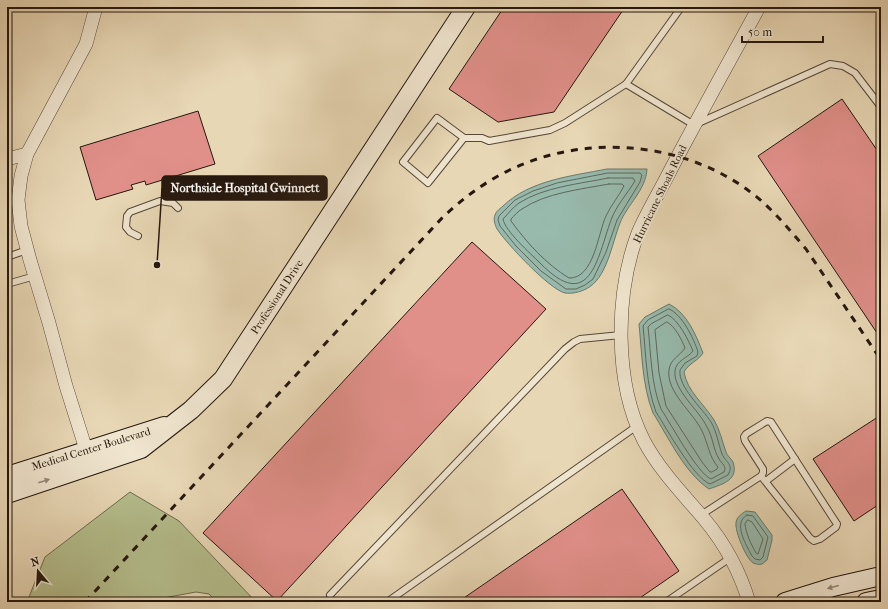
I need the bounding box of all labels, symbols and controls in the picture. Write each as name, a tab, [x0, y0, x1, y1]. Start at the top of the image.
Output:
scale bar	[742, 18, 823, 44]
text: 50 m	[748, 25, 772, 39]
street label: Hurricane Shoals Road	[631, 142, 690, 245]
callout: Northside Hospital Gwinnett	[162, 176, 327, 200]
text: Northside Hospital Gwinnett	[171, 181, 320, 196]
street label: Professional Drive	[248, 257, 306, 337]
street label: Medical Center Boulevard	[30, 424, 153, 473]
one-way arrow	[38, 478, 50, 484]
north arrow	[18, 551, 58, 591]
text: N	[29, 554, 42, 569]
one-way arrow	[826, 585, 839, 591]

